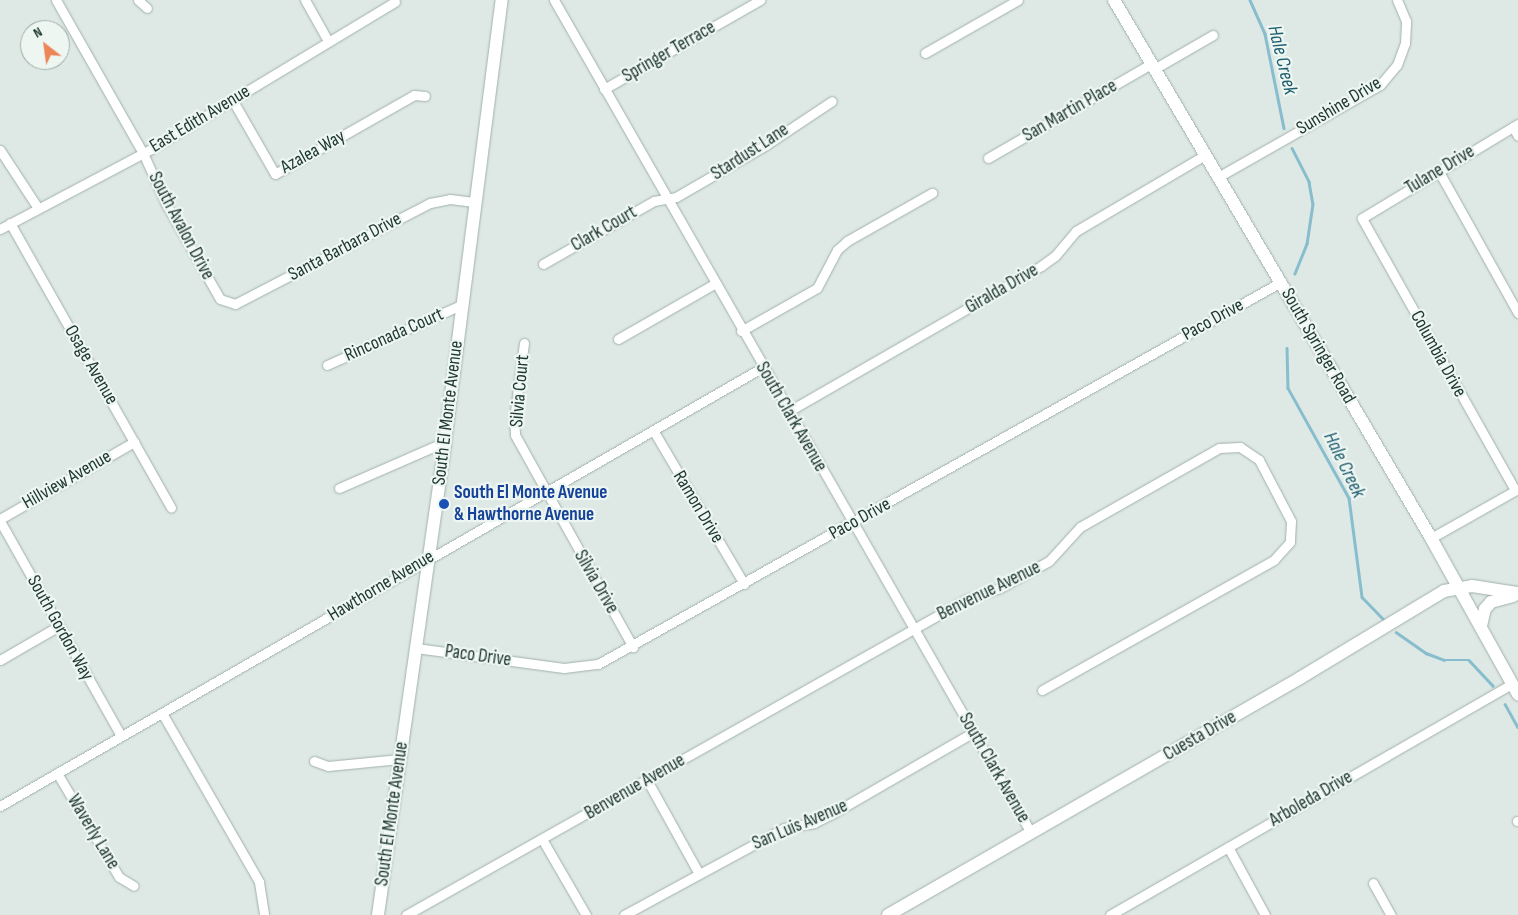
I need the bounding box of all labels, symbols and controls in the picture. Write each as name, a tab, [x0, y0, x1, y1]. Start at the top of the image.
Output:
street label: Springer Terrace	[618, 16, 720, 88]
north arrow	[20, 20, 70, 70]
text: N	[30, 23, 45, 42]
water label: Hale Creek	[1262, 23, 1302, 97]
street label: Sunshine Drive	[1293, 72, 1385, 140]
street label: San Martin Place	[1019, 75, 1121, 147]
street label: East Edith Avenue	[146, 80, 254, 158]
street label: Stardust Lane	[707, 118, 793, 186]
street label: Azalea Way	[277, 125, 349, 179]
street label: Tulane Drive	[1401, 140, 1479, 200]
street label: South Avalon Drive	[143, 168, 219, 284]
street label: Clark Court	[567, 201, 641, 257]
street label: Santa Barbara Drive	[285, 208, 405, 286]
street label: Giralda Drive	[961, 259, 1043, 319]
street label: South Springer Road	[1276, 284, 1360, 408]
street label: Paco Drive	[1178, 294, 1248, 346]
street label: Rinconada Court	[341, 303, 447, 367]
street label: Columbia Drive	[1405, 307, 1471, 401]
street label: Osage Avenue	[59, 321, 123, 409]
street label: South El Monte Avenue	[428, 339, 468, 487]
street label: Silvia Court	[505, 354, 535, 428]
street label: South Clark Avenue	[750, 358, 832, 476]
water label: Hale Creek	[1318, 428, 1370, 502]
street label: Hillview Avenue	[18, 445, 116, 515]
street label: Ramon Drive	[668, 467, 728, 547]
place label: South El Monte Avenue & Hawthorne Avenue	[454, 482, 607, 526]
street label: Paco Drive	[825, 493, 895, 545]
marker: South El Monte Avenue & Hawthorne Avenue	[438, 498, 450, 510]
street label: Hawthorne Avenue	[324, 545, 438, 627]
street label: Silvia Drive	[569, 546, 623, 618]
street label: Benvenue Avenue	[934, 556, 1044, 626]
street label: South Gordon Way	[22, 571, 98, 685]
street label: Paco Drive	[443, 640, 513, 672]
street label: Cuesta Drive	[1159, 706, 1241, 766]
street label: South Clark Avenue	[953, 709, 1035, 827]
street label: South El Monte Avenue	[371, 740, 413, 888]
street label: Benvenue Avenue	[581, 749, 689, 825]
street label: Arboleda Drive	[1265, 766, 1357, 832]
street label: Waverly Lane	[62, 790, 124, 874]
street label: San Luis Avenue	[749, 795, 851, 855]

